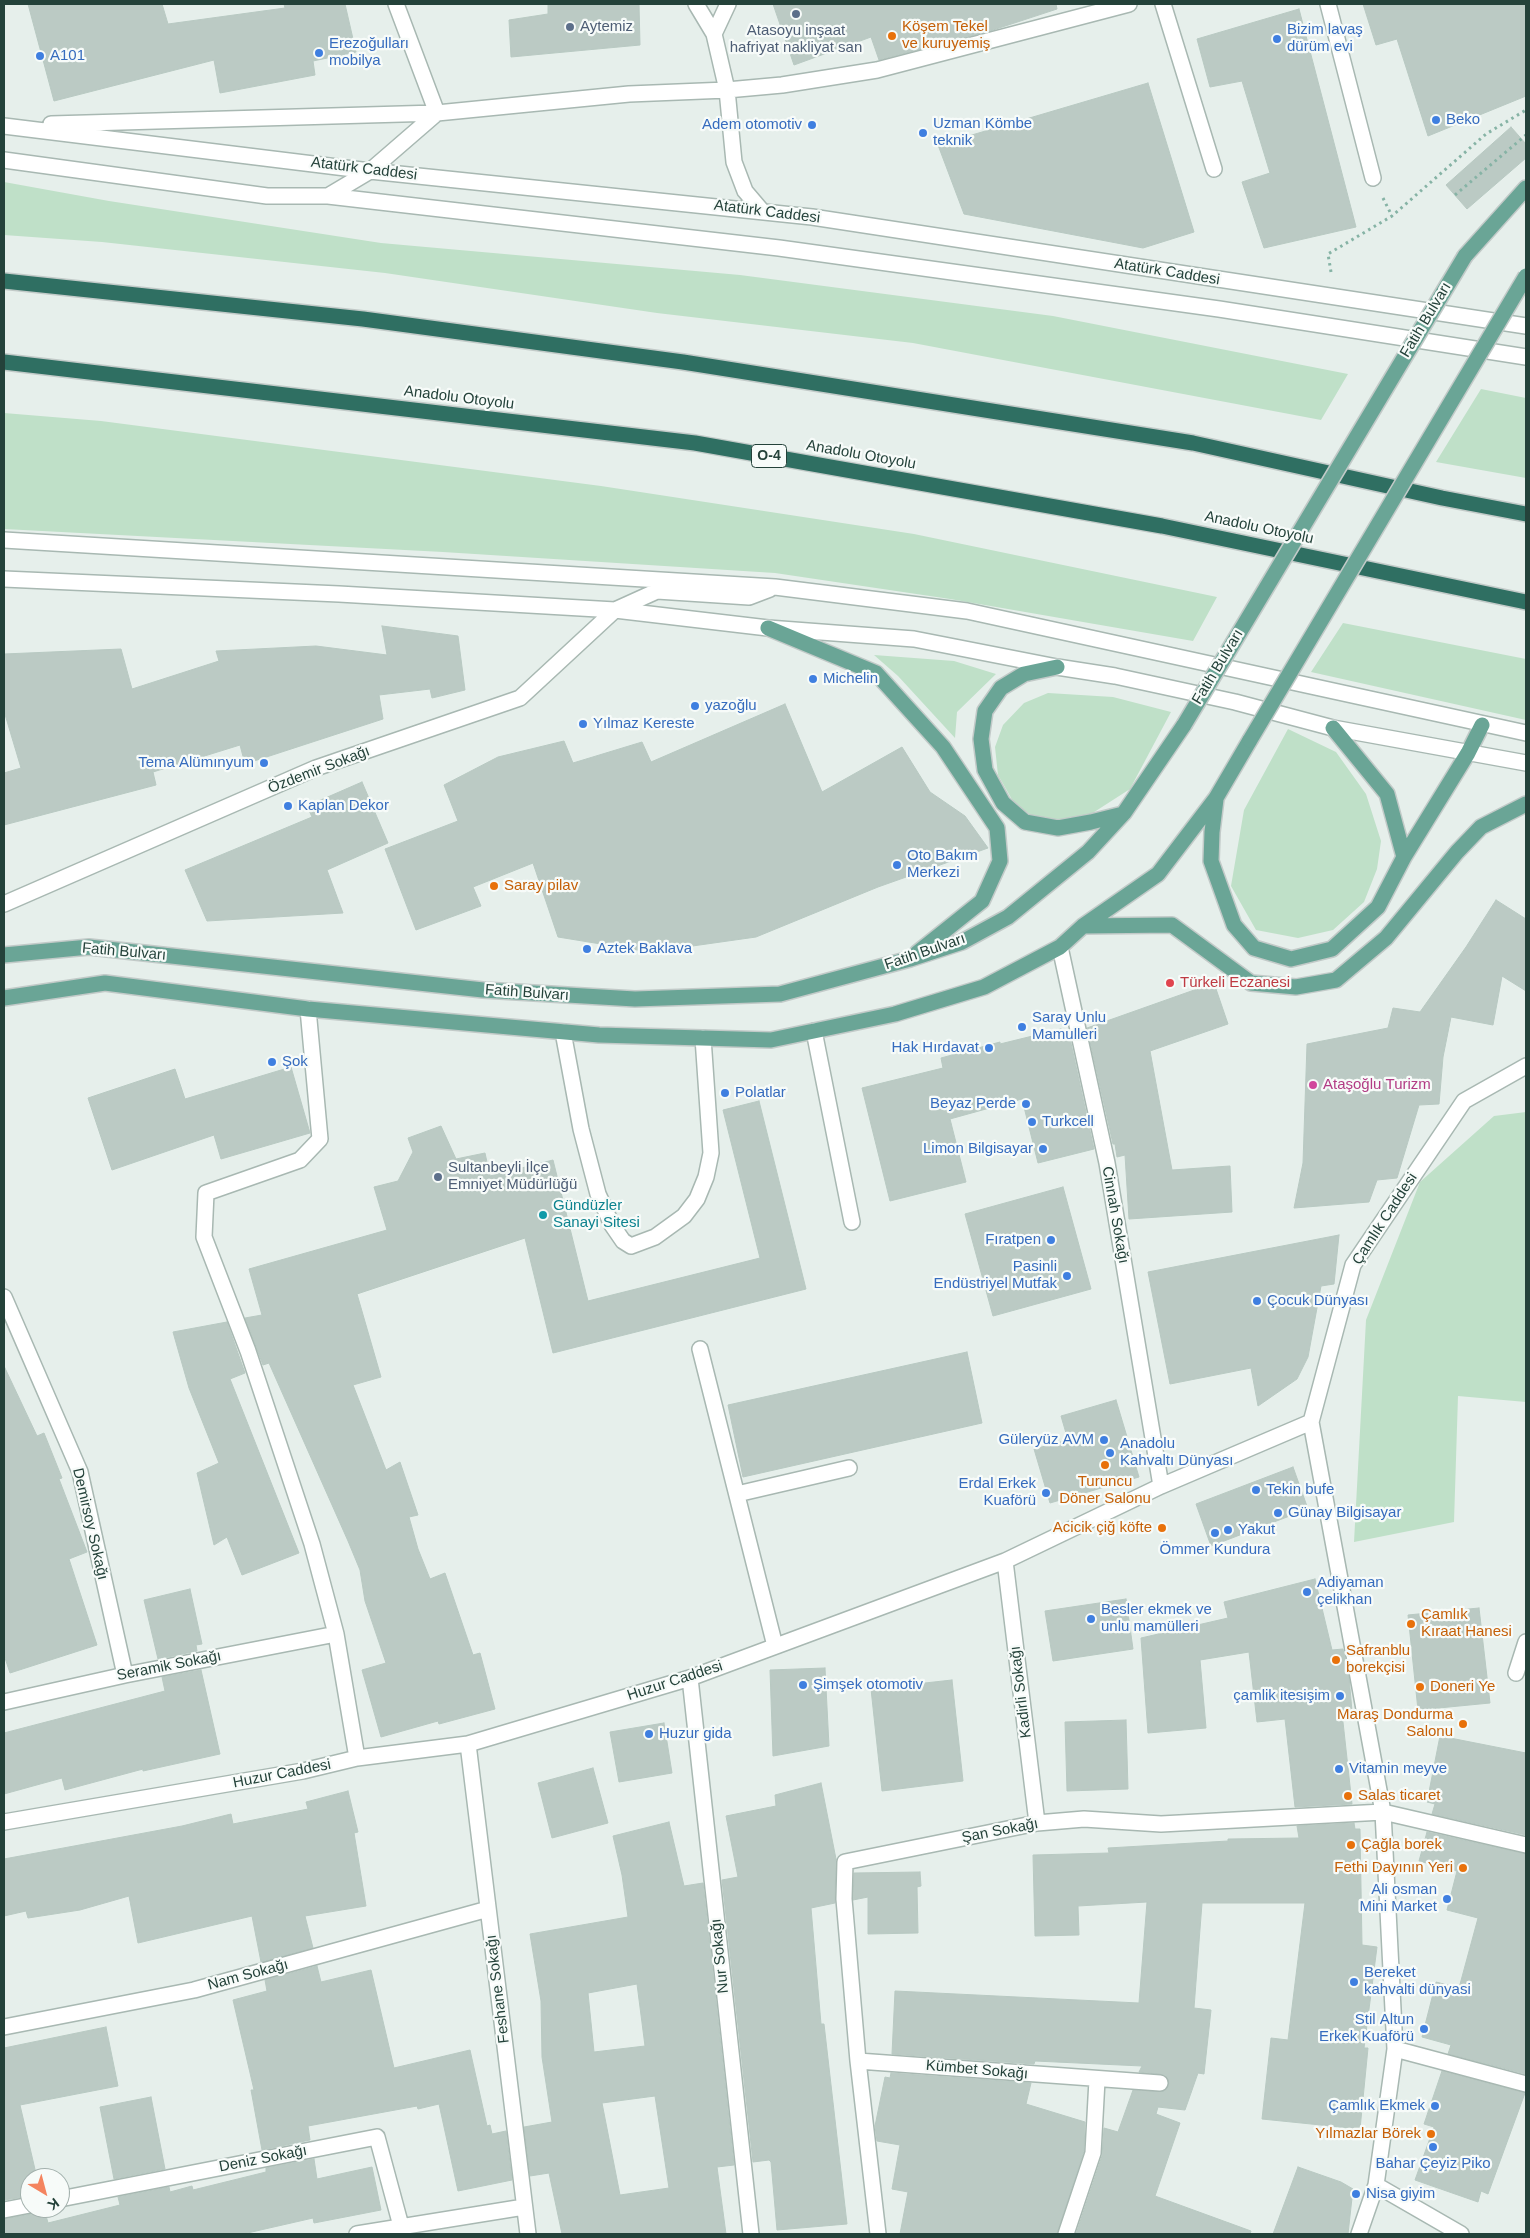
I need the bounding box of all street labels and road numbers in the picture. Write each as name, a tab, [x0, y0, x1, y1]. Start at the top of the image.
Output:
street label: Atatürk Caddesi	[310, 154, 418, 184]
street label: Atatürk Caddesi	[713, 197, 821, 227]
street label: Atatürk Caddesi	[1113, 255, 1221, 289]
street label: Fatih Bulvarı	[1397, 279, 1455, 361]
street label: Anadolu Otoyolu	[403, 382, 515, 414]
street label: Anadolu Otoyolu	[805, 437, 917, 473]
road number: O-4	[752, 444, 786, 468]
street label: Anadolu Otoyolu	[1203, 508, 1315, 548]
street label: Fatih Bulvarı	[1189, 626, 1247, 708]
street label: Özdemir Sokağı	[266, 742, 372, 798]
street label: Fatih Bulvarı	[882, 930, 968, 974]
street label: Fatih Bulvarı	[81, 939, 167, 965]
street label: Fatih Bulvarı	[484, 981, 570, 1005]
street label: Cinnah Sokağı	[1098, 1165, 1132, 1265]
street label: Çamlık Caddesi	[1349, 1170, 1421, 1268]
street label: Demirsoy Sokağı	[68, 1466, 112, 1582]
street label: Kadirli Sokağı	[1006, 1645, 1036, 1739]
street label: Seramik Sokağı	[115, 1647, 223, 1685]
street label: Huzur Caddesi	[625, 1657, 725, 1705]
street label: Huzur Caddesi	[232, 1756, 332, 1792]
street label: Şan Sokağı	[960, 1815, 1040, 1847]
street label: Nur Sokağı	[707, 1918, 733, 1994]
street label: Feshane Sokağı	[482, 1934, 514, 2044]
street label: Nam Sokağı	[206, 1956, 290, 1994]
street label: Kümbet Sokağı	[925, 2057, 1029, 2083]
street label: Deniz Sokağı	[217, 2142, 309, 2176]

